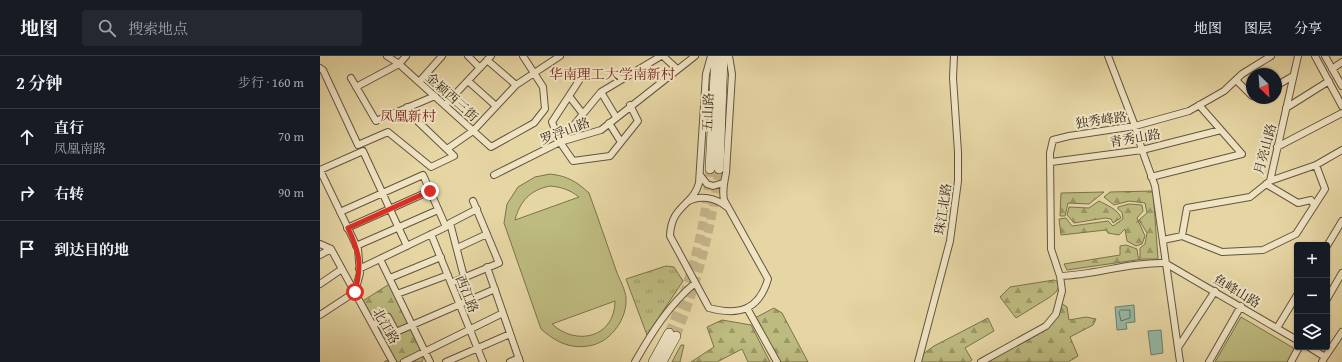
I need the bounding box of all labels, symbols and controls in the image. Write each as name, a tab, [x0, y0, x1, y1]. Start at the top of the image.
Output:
search box	[82, 10, 362, 46]
text: 地图	[20, 14, 58, 42]
icon: search	[96, 17, 118, 39]
text: 搜索地点	[128, 18, 188, 39]
text: 地图	[1194, 18, 1222, 38]
text: 图层	[1244, 18, 1272, 38]
text: 分享	[1294, 18, 1322, 38]
district label: 华南理工大学南新村	[549, 64, 675, 84]
street label: 金颖西三街	[421, 68, 483, 126]
north arrow	[1246, 68, 1282, 104]
text: 2 分钟	[16, 70, 63, 95]
text: 步行 · 160 m	[238, 73, 304, 92]
street label: 五山路	[698, 92, 718, 132]
district label: 凤凰新村	[380, 106, 436, 126]
street label: 独秀峰路	[1074, 107, 1128, 133]
street label: 罗浮山路	[537, 113, 593, 149]
text: 直行	[54, 117, 84, 138]
street label: 月亮山路	[1249, 121, 1281, 177]
street label: 青秀山路	[1108, 124, 1162, 152]
icon: ahead	[16, 126, 38, 148]
text: 70 m	[278, 127, 304, 146]
text: 凤凰南路	[54, 139, 106, 158]
icon: right	[16, 182, 38, 204]
route end	[421, 182, 439, 200]
street label: 珠江北路	[930, 182, 956, 236]
text: 右转	[54, 183, 84, 204]
text: 90 m	[278, 183, 304, 202]
icon: arrive	[16, 238, 38, 260]
text: 到达目的地	[54, 239, 129, 260]
map controls	[1294, 242, 1330, 350]
button: +	[1294, 242, 1330, 278]
street label: 鱼峰山路	[1210, 269, 1264, 313]
street label: 西江路	[451, 272, 483, 316]
button: −	[1294, 278, 1330, 314]
route start	[346, 283, 364, 301]
street label: 北江路	[368, 304, 404, 348]
button: layers	[1294, 314, 1330, 350]

